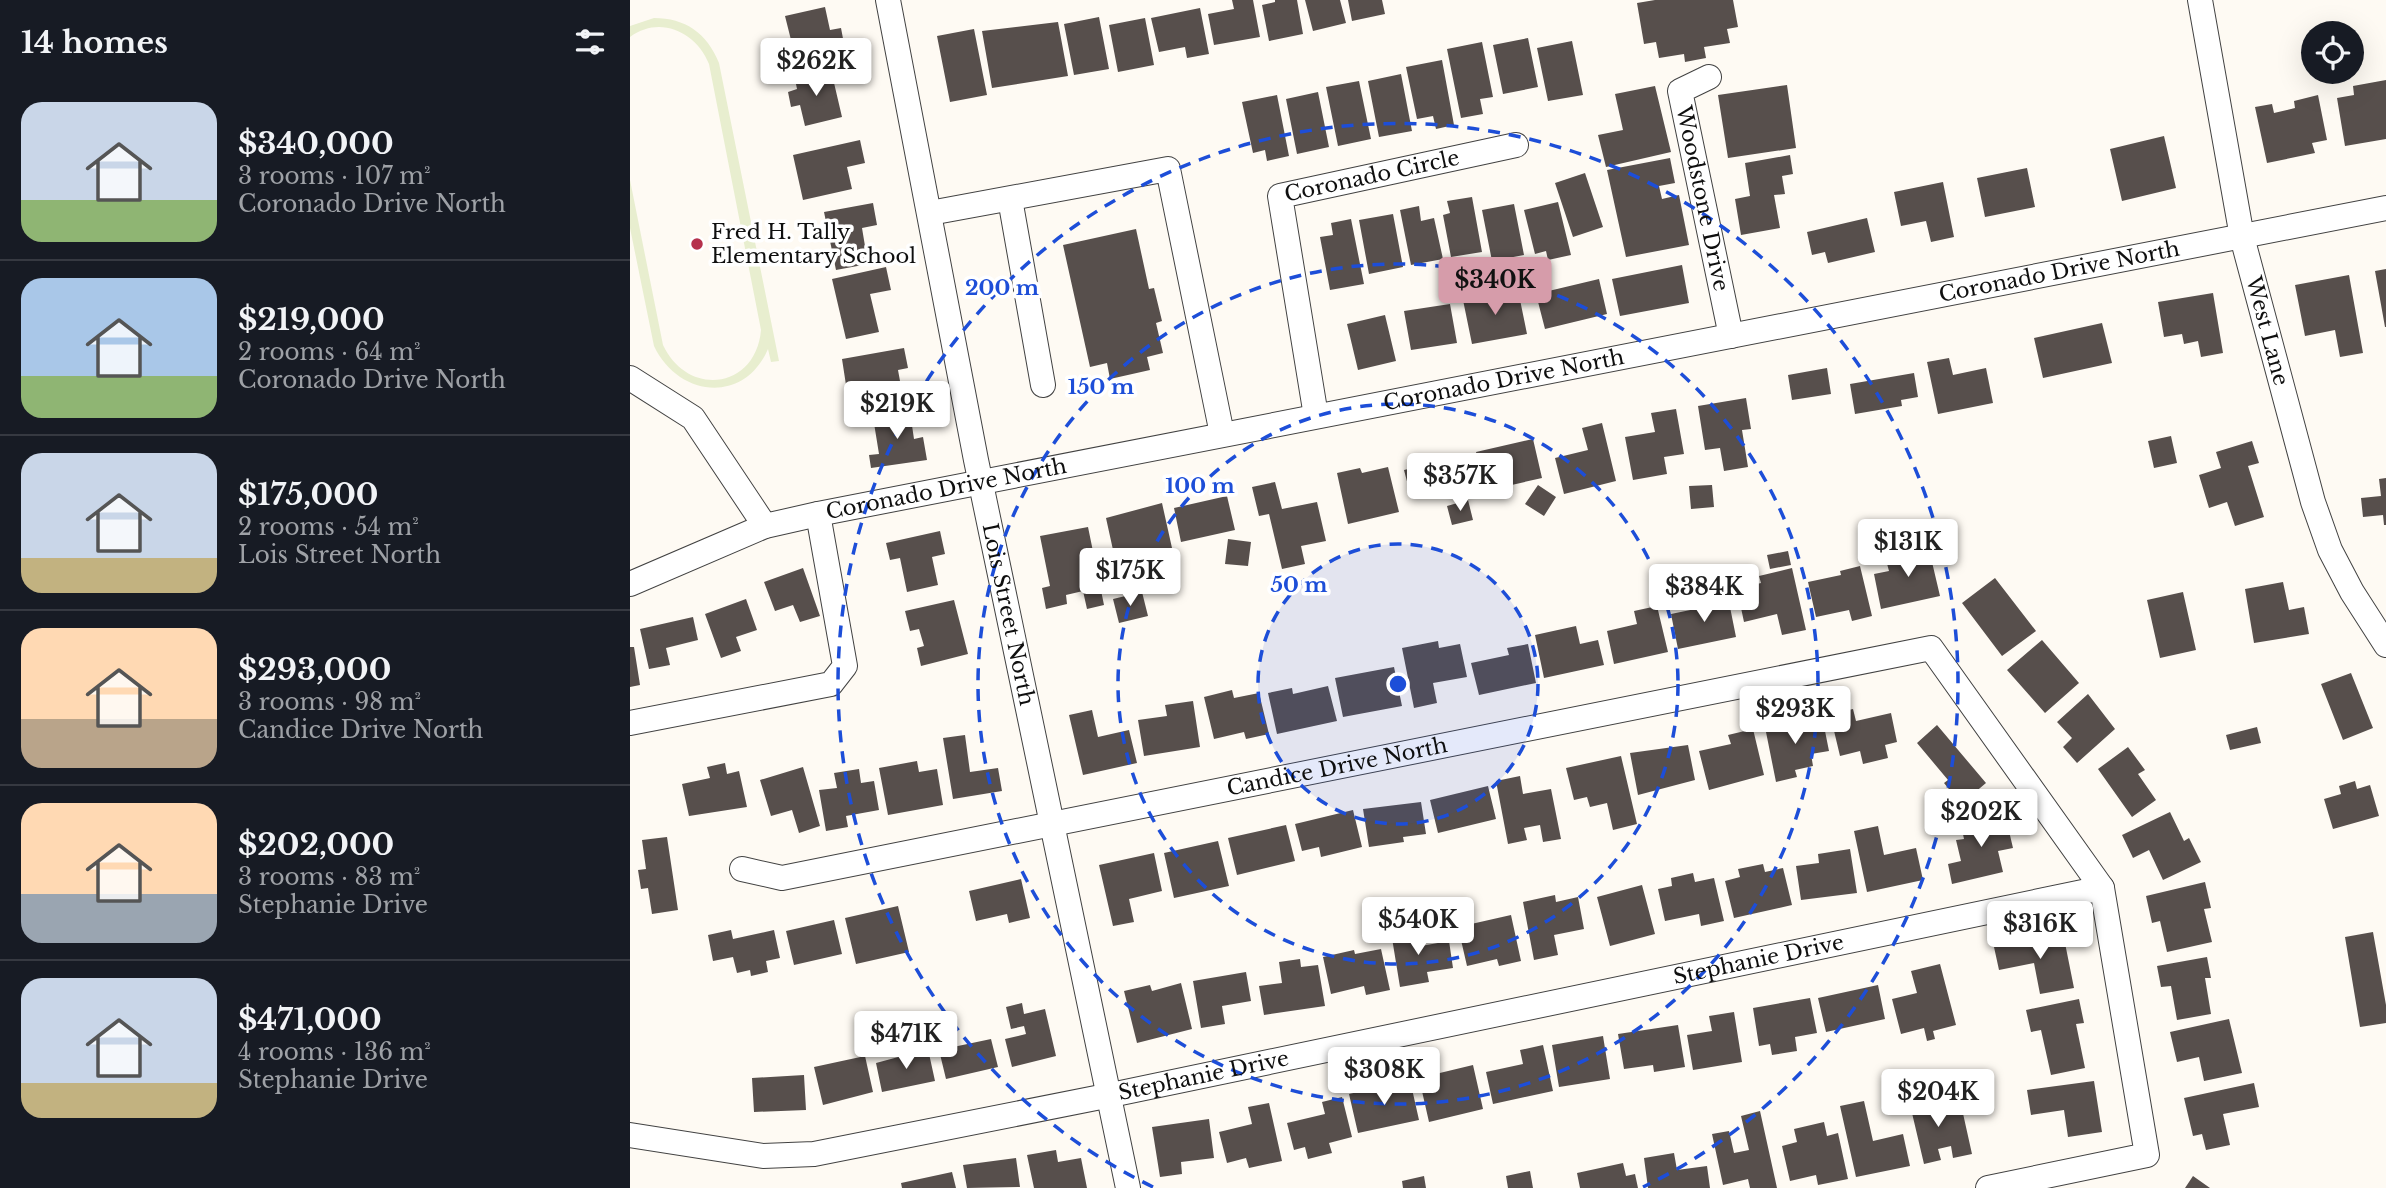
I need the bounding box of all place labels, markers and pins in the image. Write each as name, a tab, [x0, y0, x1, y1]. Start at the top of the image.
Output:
pin: $262K	[767, 38, 865, 98]
place label: Fred H. Tally Elementary School	[711, 219, 916, 269]
marker: Fred H. Tally Elementary School	[689, 236, 705, 252]
pin: $340K	[1446, 258, 1544, 317]
pin: $219K	[848, 382, 946, 441]
pin: $357K	[1411, 454, 1509, 513]
pin: $131K	[1859, 520, 1957, 579]
pin: $175K	[1081, 548, 1179, 608]
pin: $384K	[1655, 564, 1753, 624]
centre of rings	[1386, 672, 1410, 696]
pin: $293K	[1746, 686, 1844, 746]
pin: $202K	[1932, 790, 2030, 849]
pin: $540K	[1369, 898, 1467, 957]
pin: $316K	[1991, 902, 2089, 961]
pin: $471K	[857, 1012, 955, 1071]
pin: $308K	[1335, 1048, 1433, 1107]
pin: $204K	[1889, 1070, 1987, 1129]

